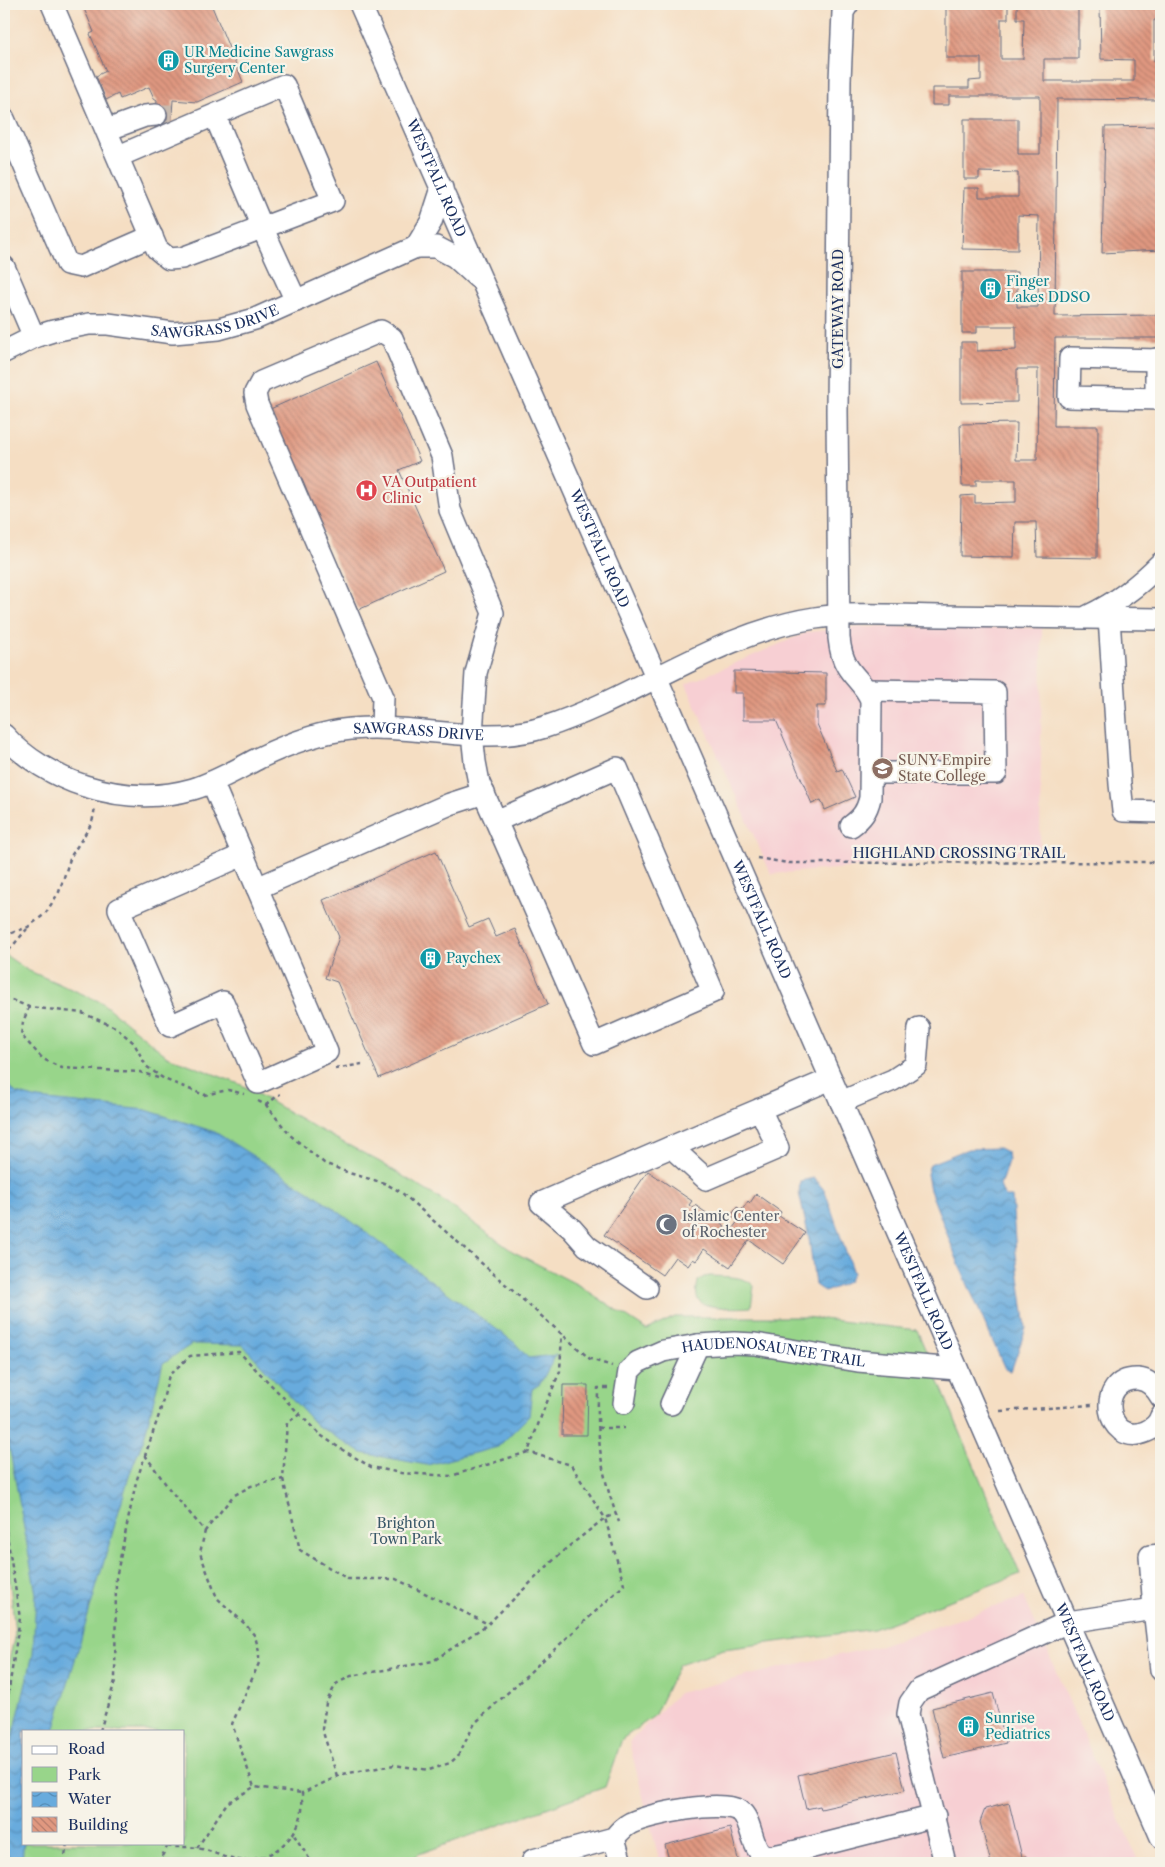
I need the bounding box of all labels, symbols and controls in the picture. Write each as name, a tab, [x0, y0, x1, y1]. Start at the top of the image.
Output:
place label: UR Medicine Sawgrass Surgery Center	[184, 43, 334, 77]
building icon: UR Medicine Sawgrass Surgery Center	[156, 48, 180, 72]
street label: WESTFALL ROAD	[402, 115, 470, 240]
street label: GATEWAY ROAD	[829, 249, 847, 369]
place label: Finger Lakes DDSO	[1006, 272, 1090, 306]
building icon: Finger Lakes DDSO	[978, 277, 1002, 301]
street label: SAWGRASS DRIVE	[150, 300, 282, 342]
place label: VA Outpatient Clinic	[381, 473, 477, 507]
hospital icon: VA Outpatient Clinic	[354, 478, 378, 502]
street label: WESTFALL ROAD	[565, 486, 634, 610]
street label: SAWGRASS DRIVE	[353, 719, 484, 744]
place label: SUNY Empire State College	[898, 751, 991, 785]
school or university icon: SUNY Empire State College	[870, 756, 894, 780]
street label: HIGHLAND CROSSING TRAIL	[853, 844, 1065, 862]
street label: WESTFALL ROAD	[728, 857, 795, 982]
building icon: Paychex	[418, 946, 442, 970]
place label: Paychex	[446, 949, 502, 967]
place label: Islamic Center of Rochester	[682, 1207, 779, 1241]
mosque icon: Islamic Center of Rochester	[654, 1212, 678, 1236]
street label: WESTFALL ROAD	[889, 1228, 957, 1353]
street label: HAUDENOSAUNEE TRAIL	[680, 1334, 866, 1371]
park label: Brighton Town Park	[370, 1514, 443, 1548]
street label: WESTFALL ROAD	[1051, 1600, 1119, 1724]
place label: Sunrise Pediatrics	[985, 1709, 1050, 1743]
building icon: Sunrise Pediatrics	[957, 1714, 981, 1738]
legend	[22, 1730, 185, 1844]
text: Road	[68, 1739, 105, 1758]
text: Park	[68, 1765, 102, 1784]
text: Water	[67, 1789, 112, 1808]
text: Building	[68, 1815, 128, 1834]

